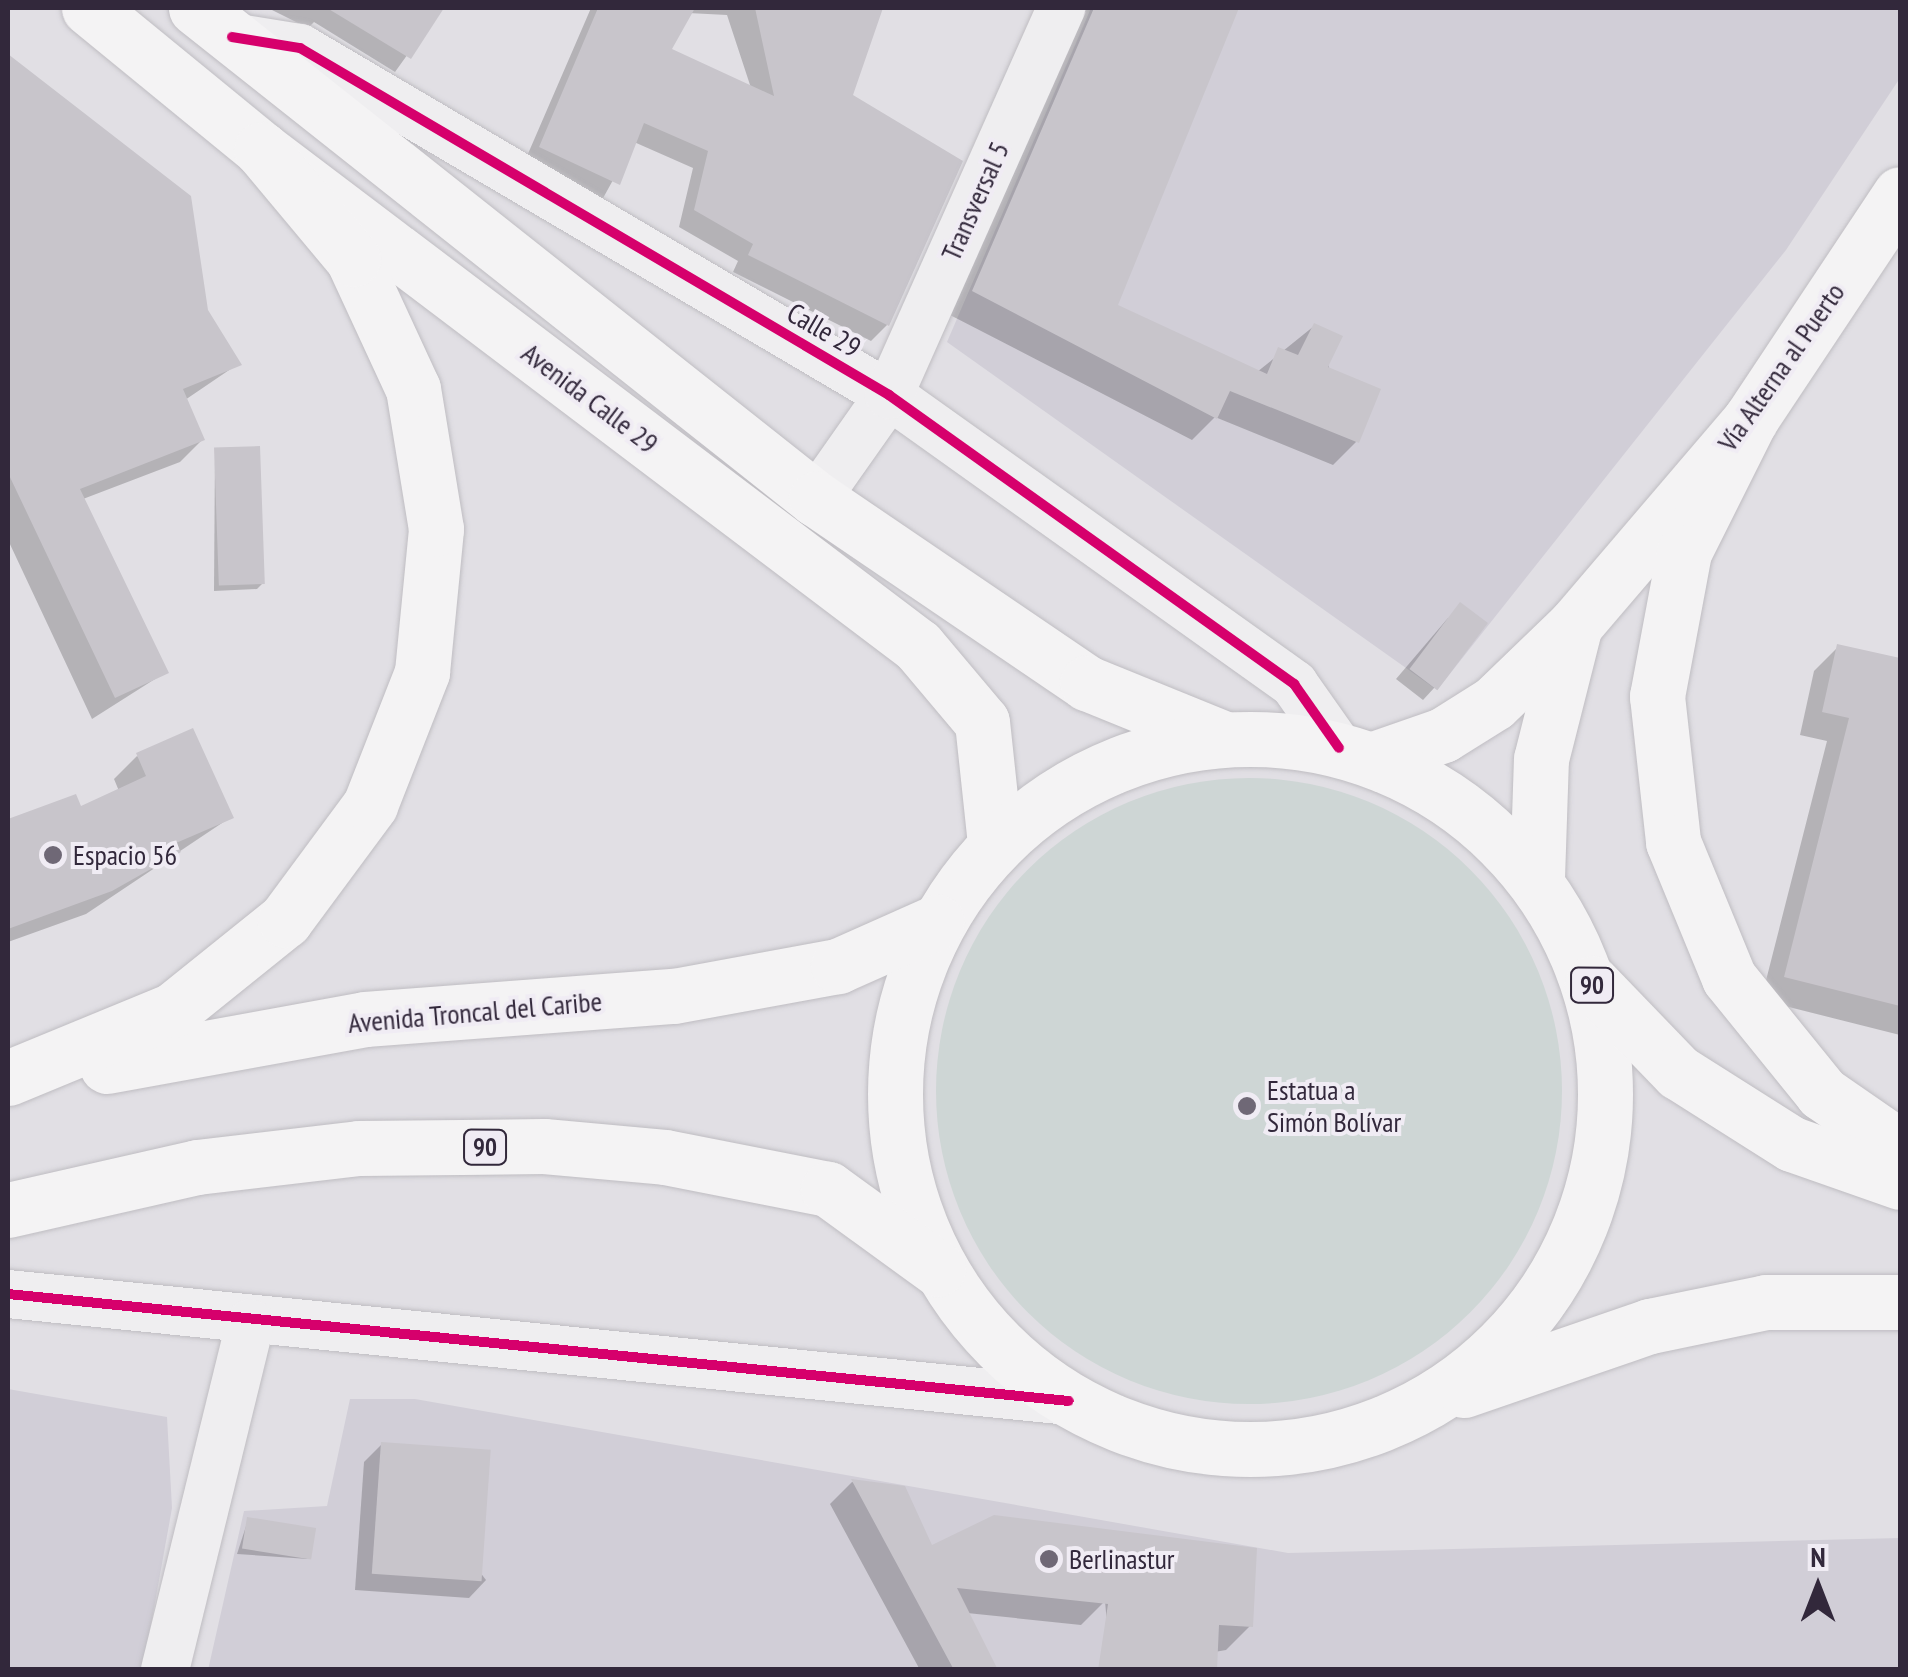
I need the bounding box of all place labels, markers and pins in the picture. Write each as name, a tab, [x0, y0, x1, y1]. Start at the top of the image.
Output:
place label: Espacio 56	[73, 838, 177, 872]
marker: Espacio 56	[42, 844, 64, 866]
place label: Estatua a Simón Bolívar	[1267, 1073, 1401, 1139]
marker: Estatua a Simón Bolívar	[1236, 1095, 1258, 1117]
place label: Berlinastur	[1069, 1542, 1175, 1576]
marker: Berlinastur	[1038, 1548, 1060, 1570]

